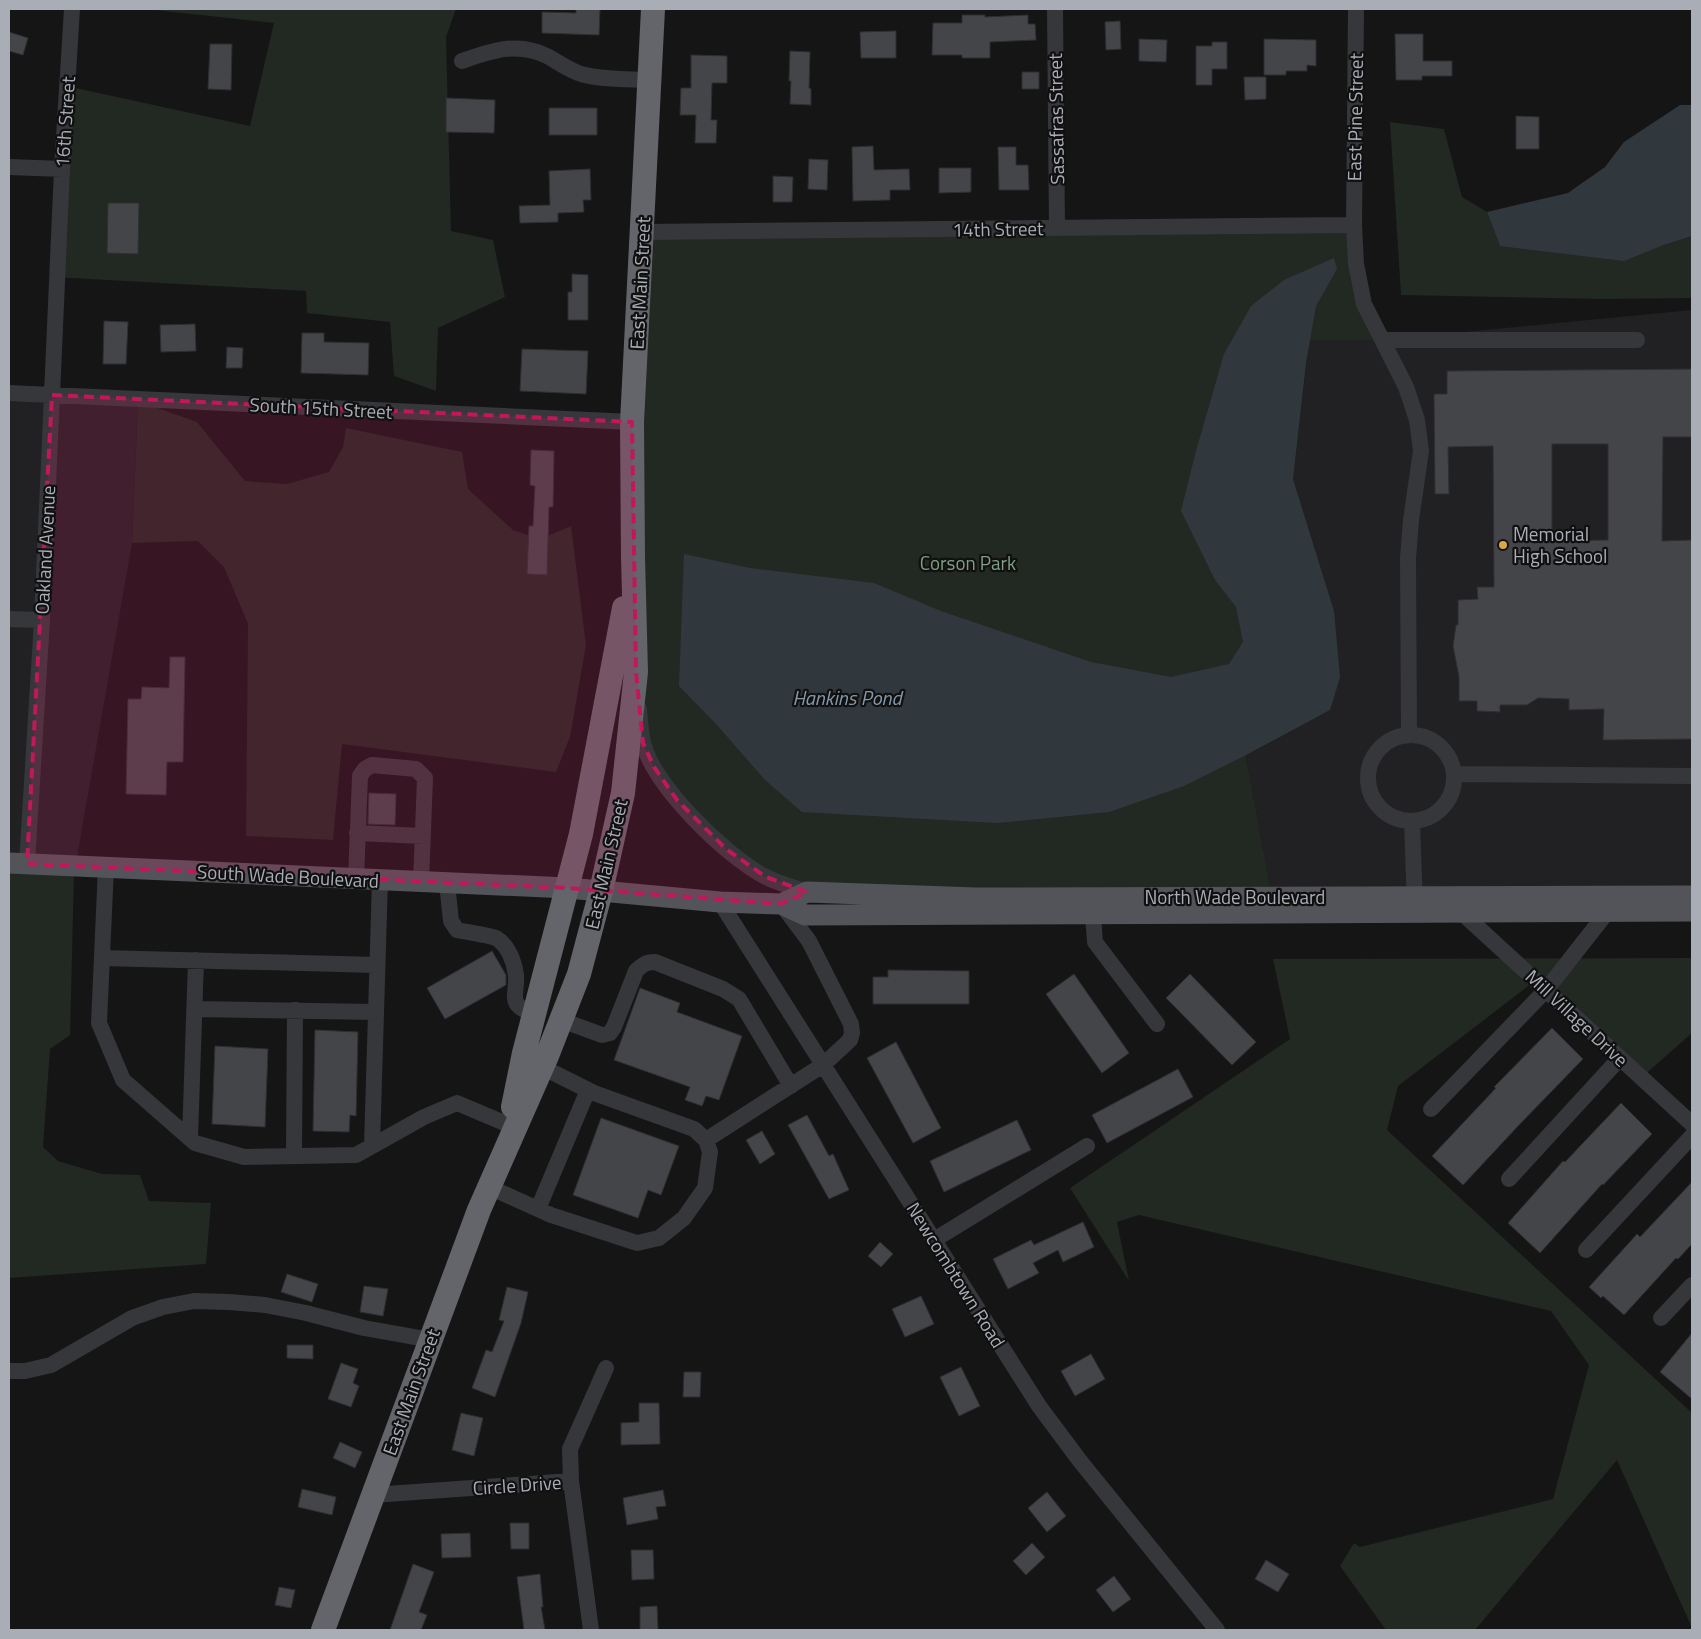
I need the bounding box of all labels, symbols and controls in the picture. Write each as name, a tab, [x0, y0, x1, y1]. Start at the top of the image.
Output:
street label: East Pine Street	[1339, 52, 1370, 181]
street label: Sassafras Street	[1040, 53, 1071, 185]
street label: 16th Street	[47, 75, 82, 169]
street label: 14th Street	[952, 213, 1044, 244]
street label: East Main Street	[622, 216, 657, 350]
street label: South 15th Street	[249, 389, 393, 426]
street label: Oakland Avenue	[27, 485, 62, 615]
place label: Memorial High School	[1513, 519, 1607, 570]
marker: Memorial High School	[1497, 539, 1509, 551]
park label: Corson Park	[920, 548, 1016, 577]
water label: Hankins Pond	[792, 682, 904, 713]
street label: East Main Street	[576, 796, 635, 932]
street label: South Wade Boulevard	[196, 856, 380, 895]
street label: North Wade Boulevard	[1145, 882, 1325, 911]
street label: Mill Village Drive	[1519, 962, 1635, 1073]
street label: Newcombtown Road	[900, 1196, 1013, 1353]
street label: East Main Street	[374, 1324, 447, 1459]
street label: Circle Drive	[472, 1467, 562, 1502]

